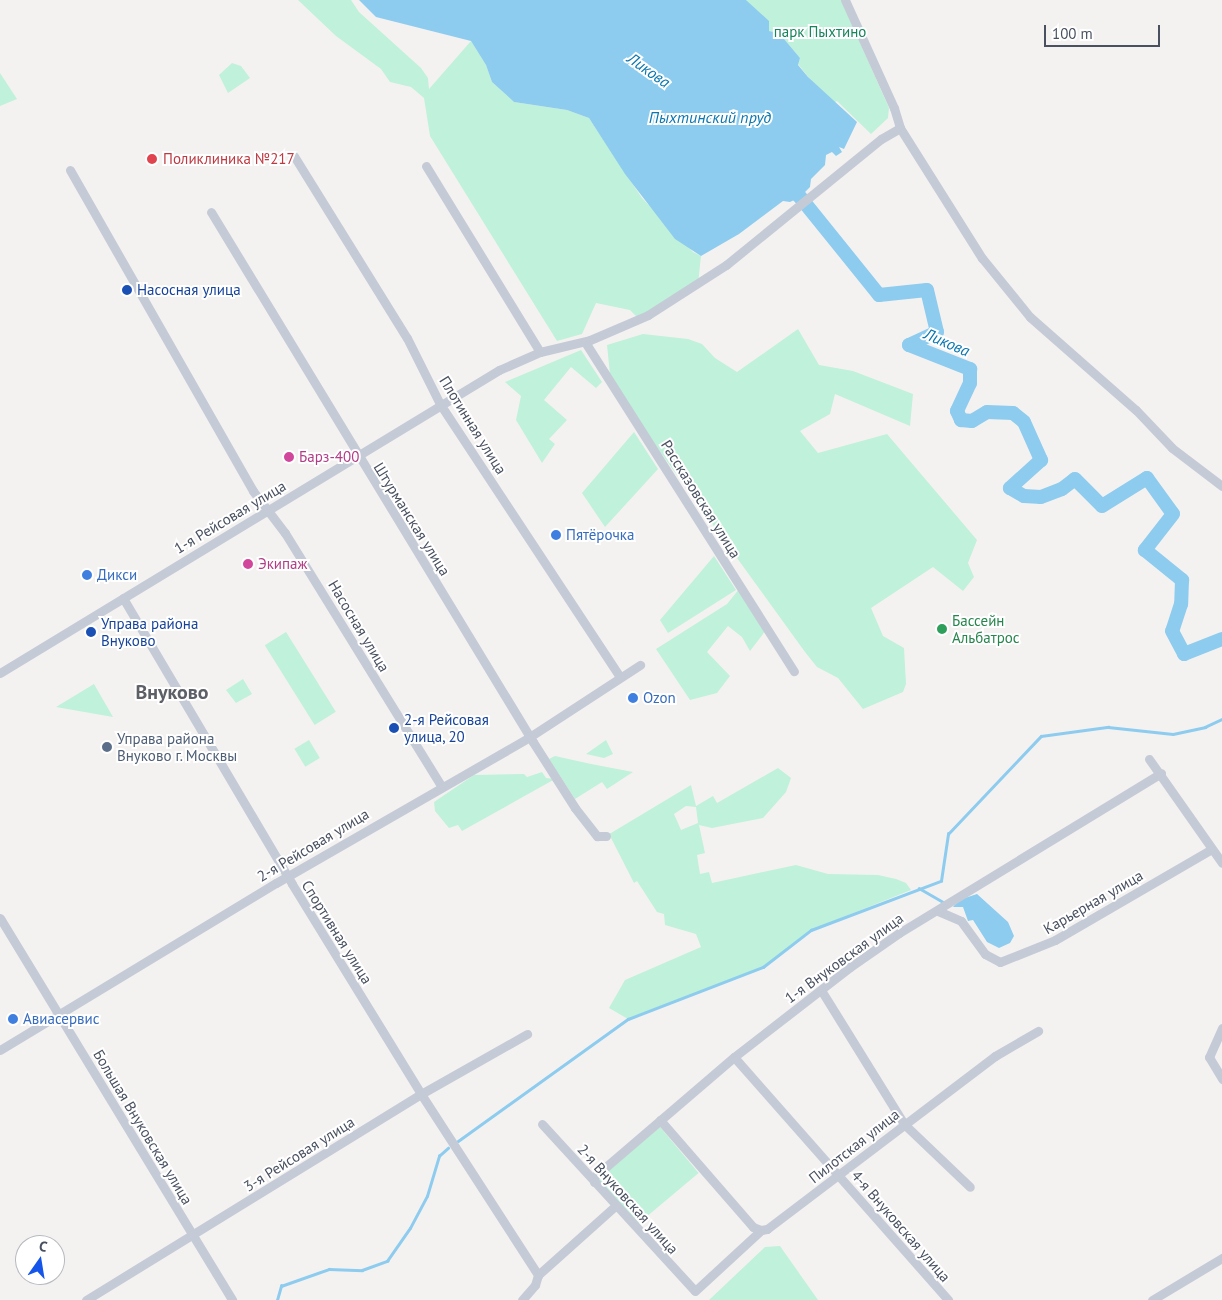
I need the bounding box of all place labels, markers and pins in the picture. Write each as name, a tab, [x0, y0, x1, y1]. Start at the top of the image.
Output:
place label: Поликлиника №217	[163, 150, 295, 168]
marker: Поликлиника №217	[145, 152, 159, 166]
place label: Насосная улица	[137, 281, 241, 299]
marker: Насосная улица	[121, 284, 133, 296]
place label: Барз-400	[299, 448, 359, 466]
marker: Барз-400	[283, 451, 295, 463]
place label: Пятёрочка	[566, 526, 634, 544]
marker: Пятёрочка	[550, 529, 562, 541]
place label: Экипаж	[258, 555, 307, 573]
marker: Экипаж	[242, 558, 254, 570]
place label: Дикси	[97, 566, 137, 584]
marker: Дикси	[81, 569, 93, 581]
place label: Бассейн Альбатрос	[952, 611, 1020, 646]
place label: Управа района Внуково	[101, 614, 198, 649]
marker: Бассейн Альбатрос	[936, 623, 948, 635]
marker: Управа района Внуково	[85, 626, 97, 638]
place label: Ozon	[643, 689, 676, 707]
marker: Ozon	[627, 692, 639, 704]
place label: 2-я Рейсовая улица, 20	[404, 710, 489, 745]
marker: 2-я Рейсовая улица, 20	[388, 722, 400, 734]
place label: Управа района Внуково г. Москвы	[117, 729, 238, 764]
marker: Управа района Внуково г. Москвы	[101, 741, 113, 753]
place label: Авиасервис	[23, 1010, 99, 1028]
marker: Авиасервис	[7, 1013, 19, 1025]

